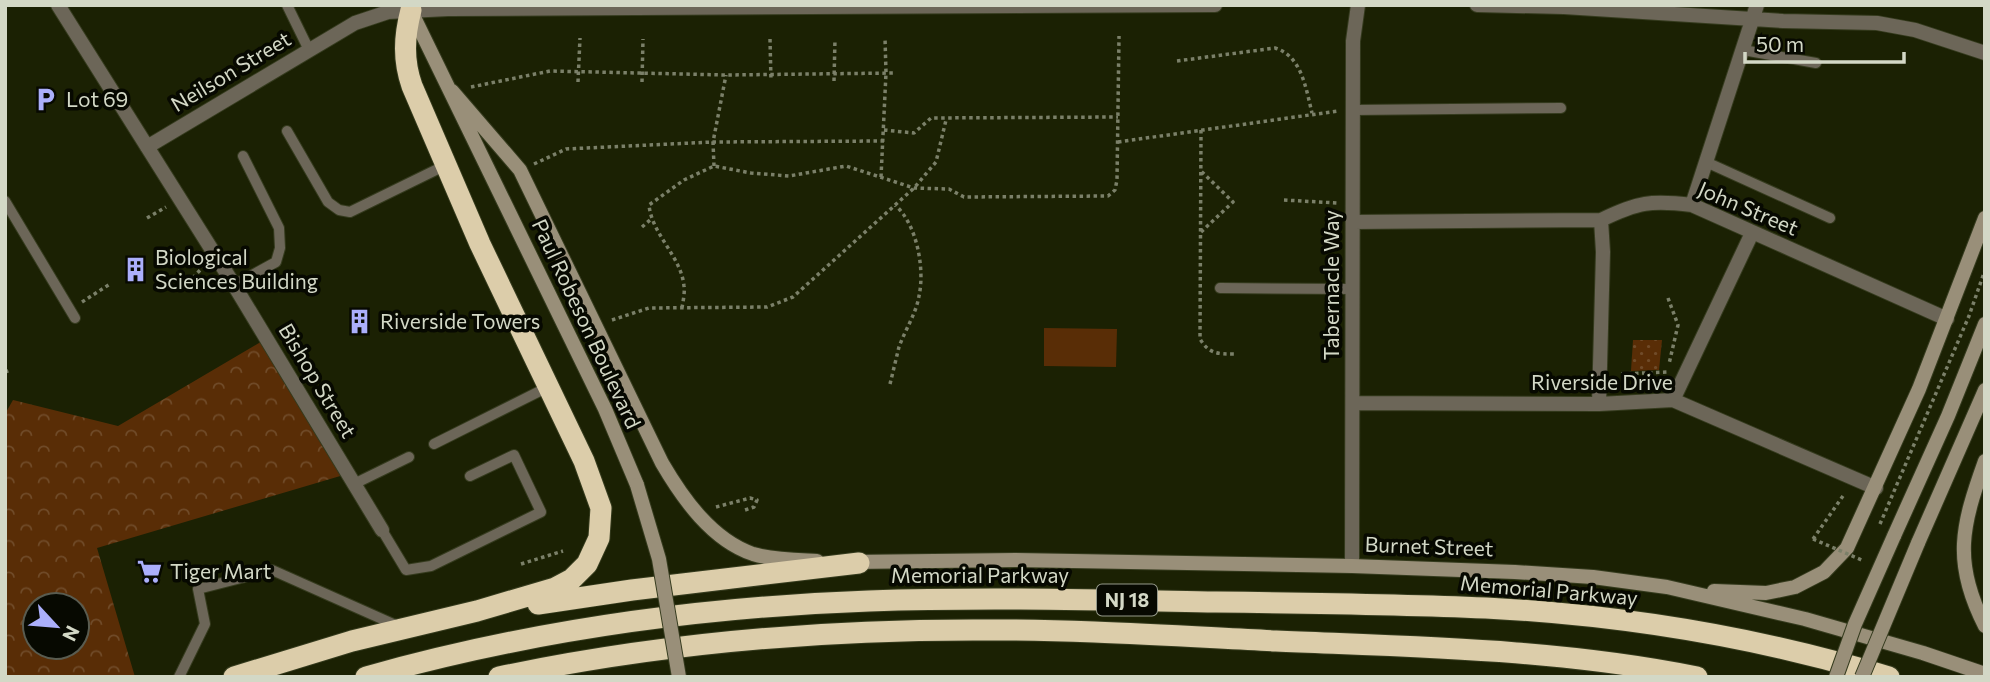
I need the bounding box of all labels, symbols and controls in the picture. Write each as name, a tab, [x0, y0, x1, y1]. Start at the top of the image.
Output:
scale bar	[1745, 21, 1904, 65]
street label: Neilson Street	[166, 25, 295, 116]
text: 50 m	[1756, 31, 1804, 56]
parking icon: Lot 69	[32, 86, 60, 114]
place label: Lot 69	[66, 86, 128, 111]
street label: John Street	[1695, 175, 1802, 240]
street label: Tabernacle Way	[1318, 210, 1343, 360]
street label: Paul Robeson Boulevard	[528, 215, 647, 432]
place label: Biological Sciences Building	[155, 244, 318, 293]
building icon: Biological Sciences Building	[121, 256, 149, 284]
building icon: Riverside Towers	[346, 308, 374, 336]
place label: Riverside Towers	[380, 308, 540, 333]
street label: Bishop Street	[274, 319, 362, 442]
street label: Riverside Drive	[1531, 369, 1673, 394]
street label: Burnet Street	[1364, 531, 1494, 560]
supermarket icon: Tiger Mart	[136, 558, 164, 586]
place label: Tiger Mart	[170, 558, 271, 583]
street label: Memorial Parkway	[891, 562, 1069, 587]
street label: Memorial Parkway	[1459, 569, 1639, 610]
road number: NJ 18	[1097, 584, 1157, 615]
north arrow	[21, 591, 91, 661]
text: N	[58, 622, 85, 645]

